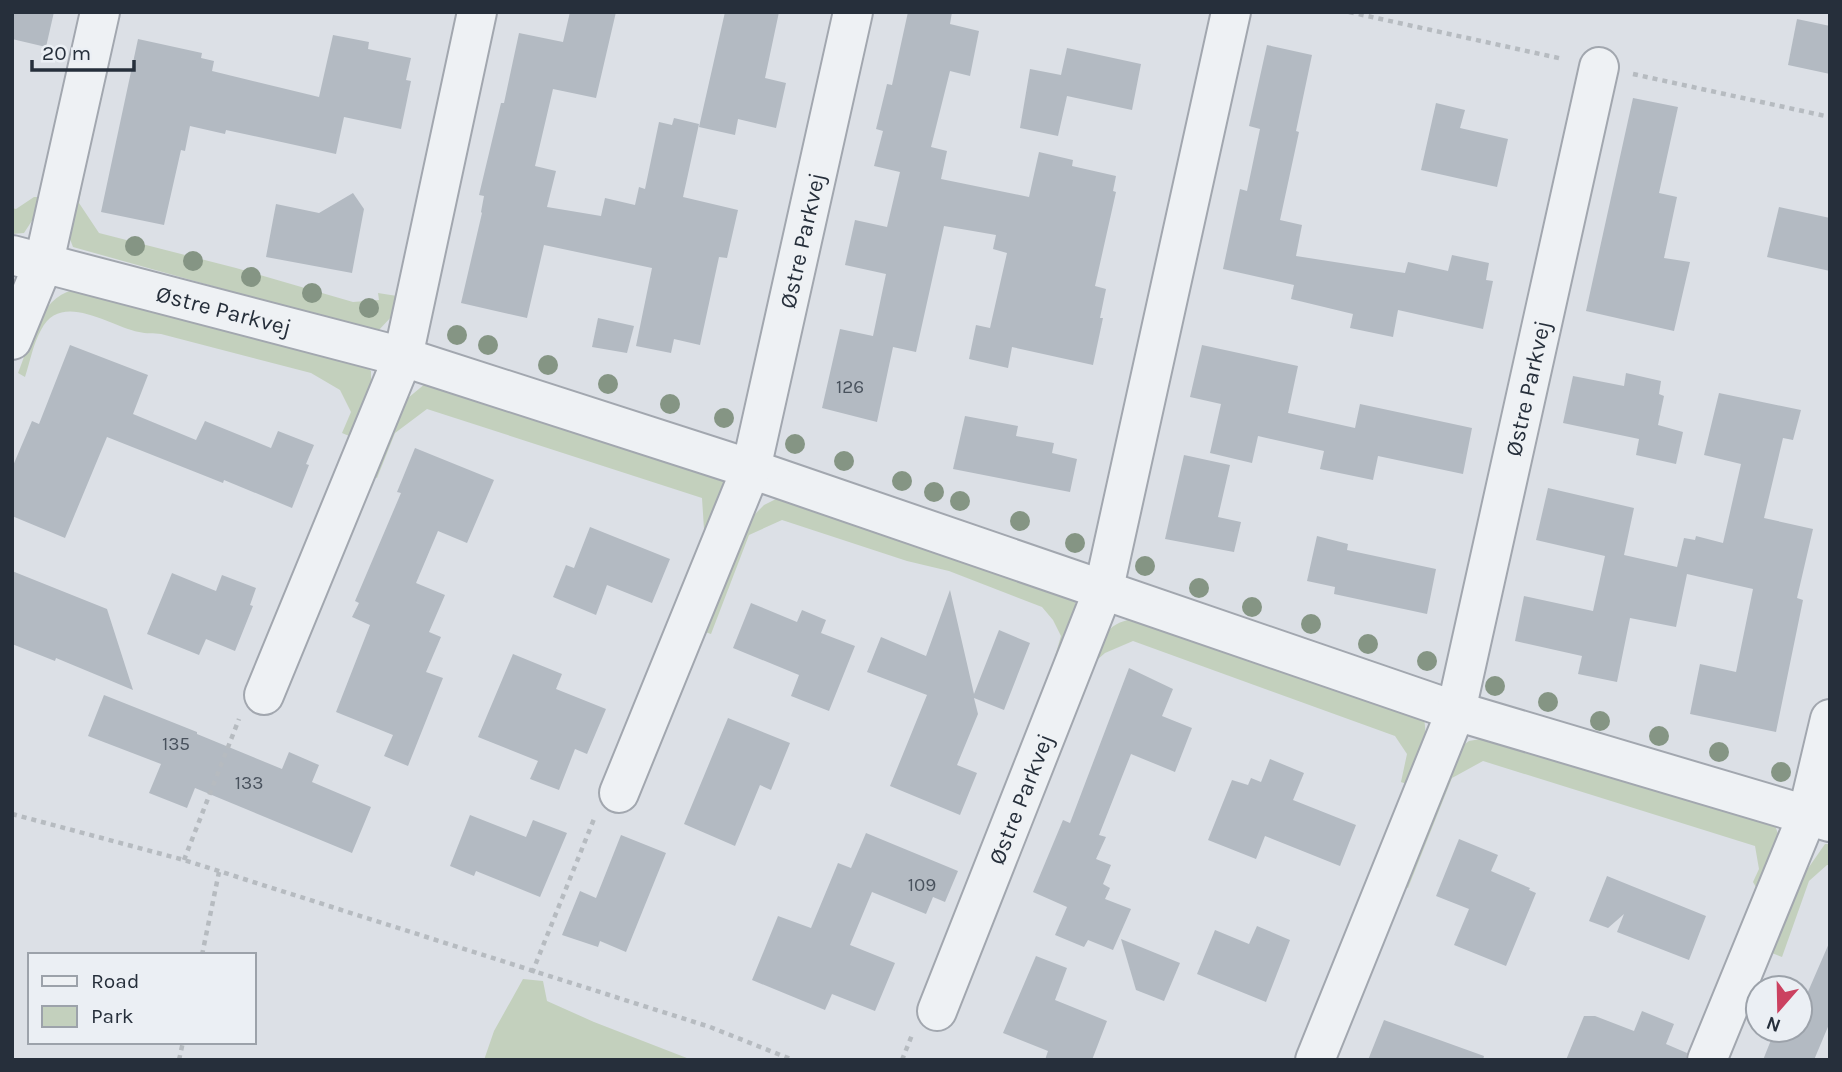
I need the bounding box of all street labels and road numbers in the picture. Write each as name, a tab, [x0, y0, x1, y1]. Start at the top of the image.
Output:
street label: Østre Parkvej	[774, 170, 830, 311]
street label: Østre Parkvej	[153, 280, 294, 341]
street label: Østre Parkvej	[1499, 318, 1556, 459]
street label: Østre Parkvej	[983, 730, 1059, 868]

